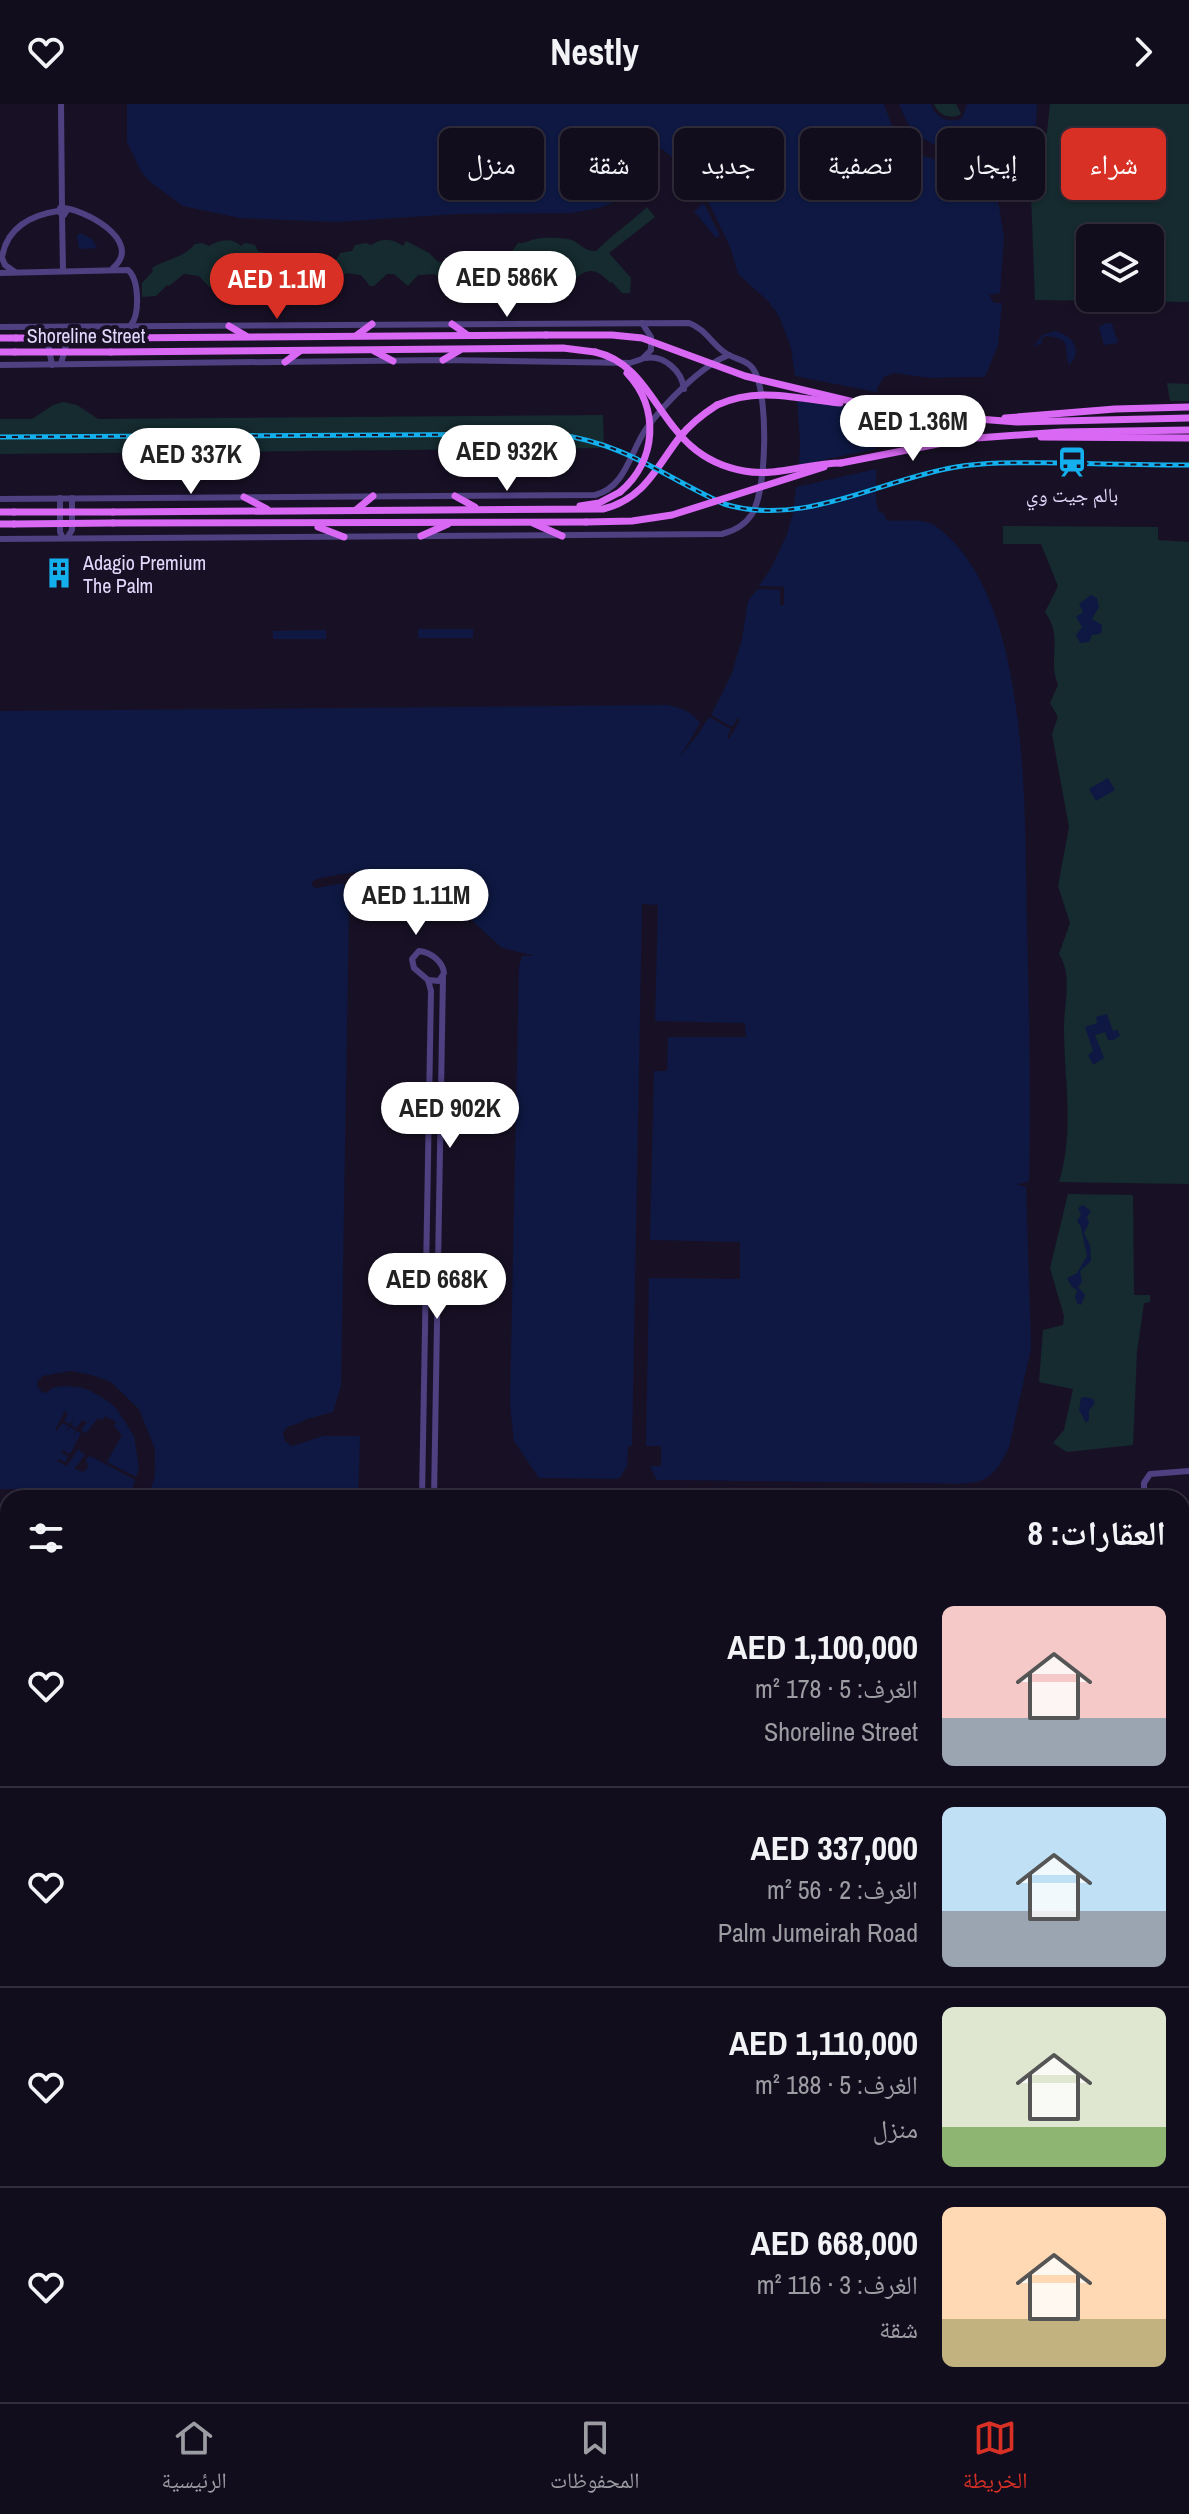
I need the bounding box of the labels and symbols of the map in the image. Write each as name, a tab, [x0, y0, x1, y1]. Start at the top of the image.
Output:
pin: AED 586K	[424, 251, 590, 319]
pin: AED 1.1M	[194, 253, 360, 321]
street label: Shoreline Street	[27, 322, 146, 349]
pin: AED 1.36M	[821, 395, 1005, 463]
pin: AED 932K	[424, 425, 590, 493]
pin: AED 337K	[108, 428, 274, 496]
station icon: بالم جيت وي	[1055, 445, 1089, 479]
place label: بالم جيت وي	[1026, 481, 1118, 511]
place label: Adagio Premium The Palm	[82, 549, 206, 599]
building icon: Adagio Premium The Palm	[42, 556, 76, 590]
pin: AED 1.11M	[324, 869, 508, 937]
pin: AED 902K	[367, 1082, 533, 1150]
pin: AED 668K	[354, 1253, 520, 1321]

